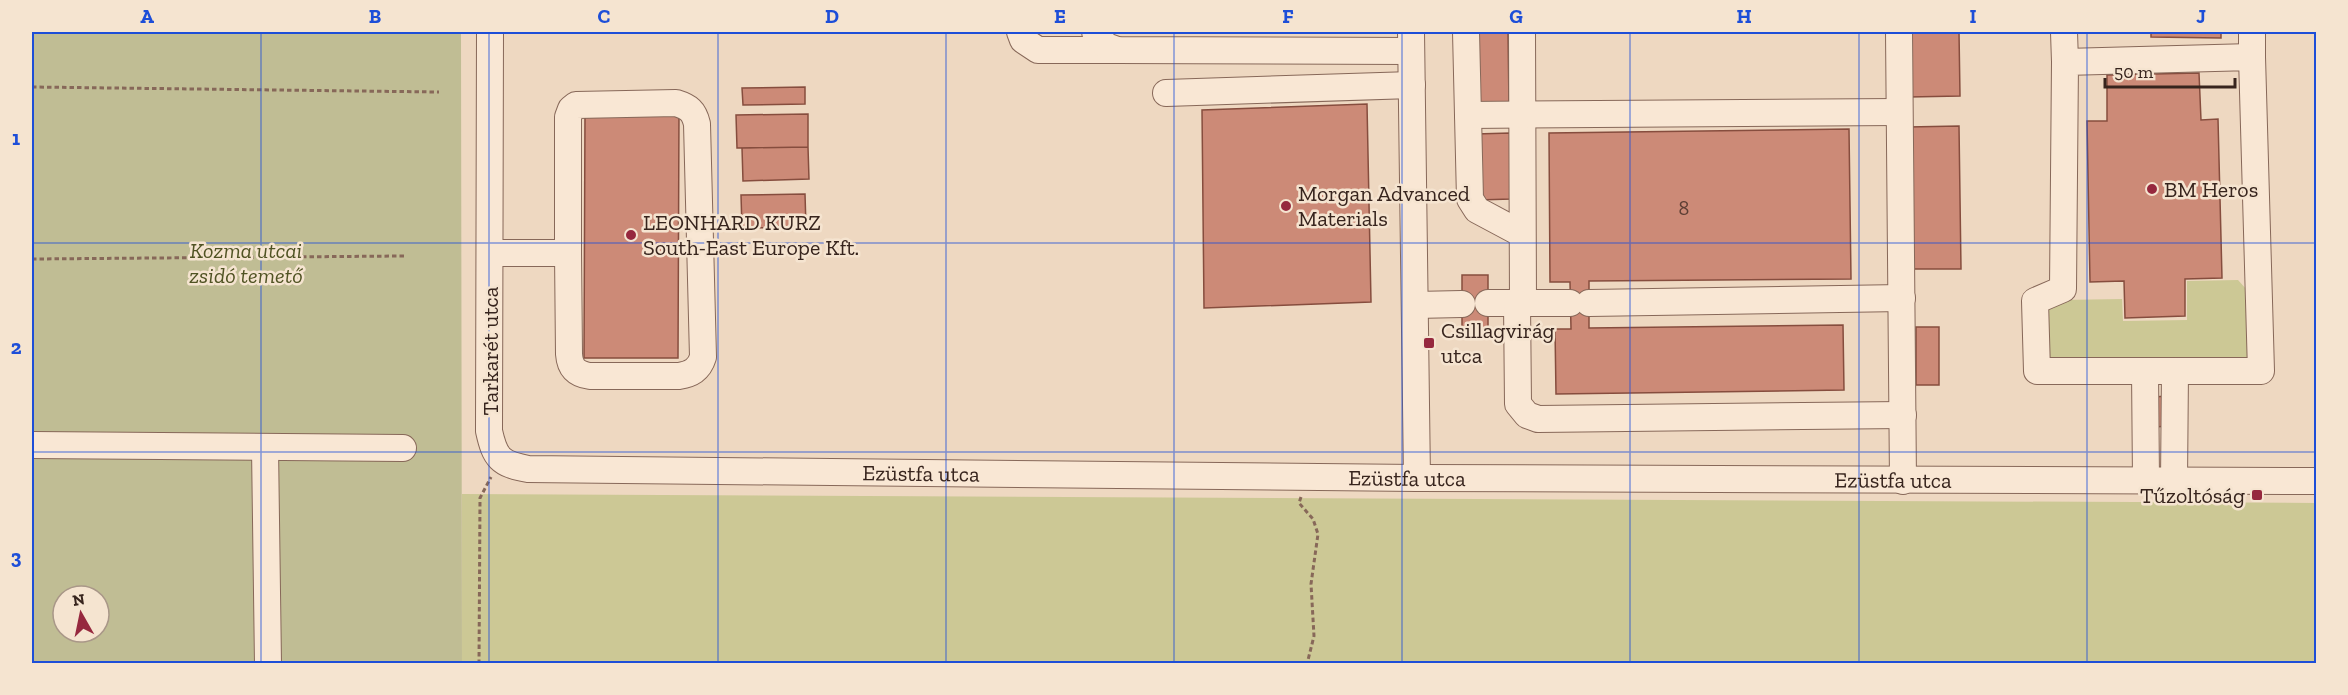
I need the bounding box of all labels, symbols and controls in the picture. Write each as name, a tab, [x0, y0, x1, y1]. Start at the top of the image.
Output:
text: A	[140, 4, 154, 28]
text: B	[369, 4, 381, 28]
text: C	[598, 4, 611, 28]
text: D	[825, 4, 839, 28]
text: E	[1054, 4, 1066, 28]
text: F	[1282, 4, 1294, 28]
text: G	[1509, 4, 1523, 28]
text: H	[1736, 4, 1752, 28]
text: I	[1969, 4, 1977, 28]
text: J	[2196, 4, 2206, 28]
scale bar	[2105, 51, 2236, 89]
text: 50 m	[2114, 61, 2154, 83]
text: 1	[12, 126, 20, 150]
place label: BM Heros	[2164, 176, 2258, 203]
place label: Morgan Advanced Materials	[1298, 180, 1470, 232]
marker: BM Heros	[2145, 182, 2159, 196]
house number: 8	[1679, 196, 1689, 220]
marker: Morgan Advanced Materials	[1279, 199, 1293, 213]
place label: LEONHARD KURZ South-East Europe Kft.	[643, 209, 859, 261]
marker: LEONHARD KURZ South-East Europe Kft.	[624, 228, 638, 242]
park label: Kozma utcai zsidó temető	[189, 237, 303, 289]
street label: Tarkarét utca	[477, 286, 504, 415]
place label: Csillagvirág utca	[1441, 317, 1555, 369]
text: 2	[11, 335, 22, 359]
marker: Csillagvirág utca	[1422, 336, 1436, 350]
street label: Ezüstfa utca	[862, 459, 980, 488]
street label: Ezüstfa utca	[1348, 464, 1466, 492]
street label: Ezüstfa utca	[1834, 466, 1952, 494]
place label: Tűzoltóság	[2140, 482, 2245, 509]
marker: Tűzoltóság	[2250, 488, 2264, 502]
text: 3	[11, 545, 22, 569]
north arrow	[51, 584, 111, 644]
text: N	[71, 589, 86, 610]

